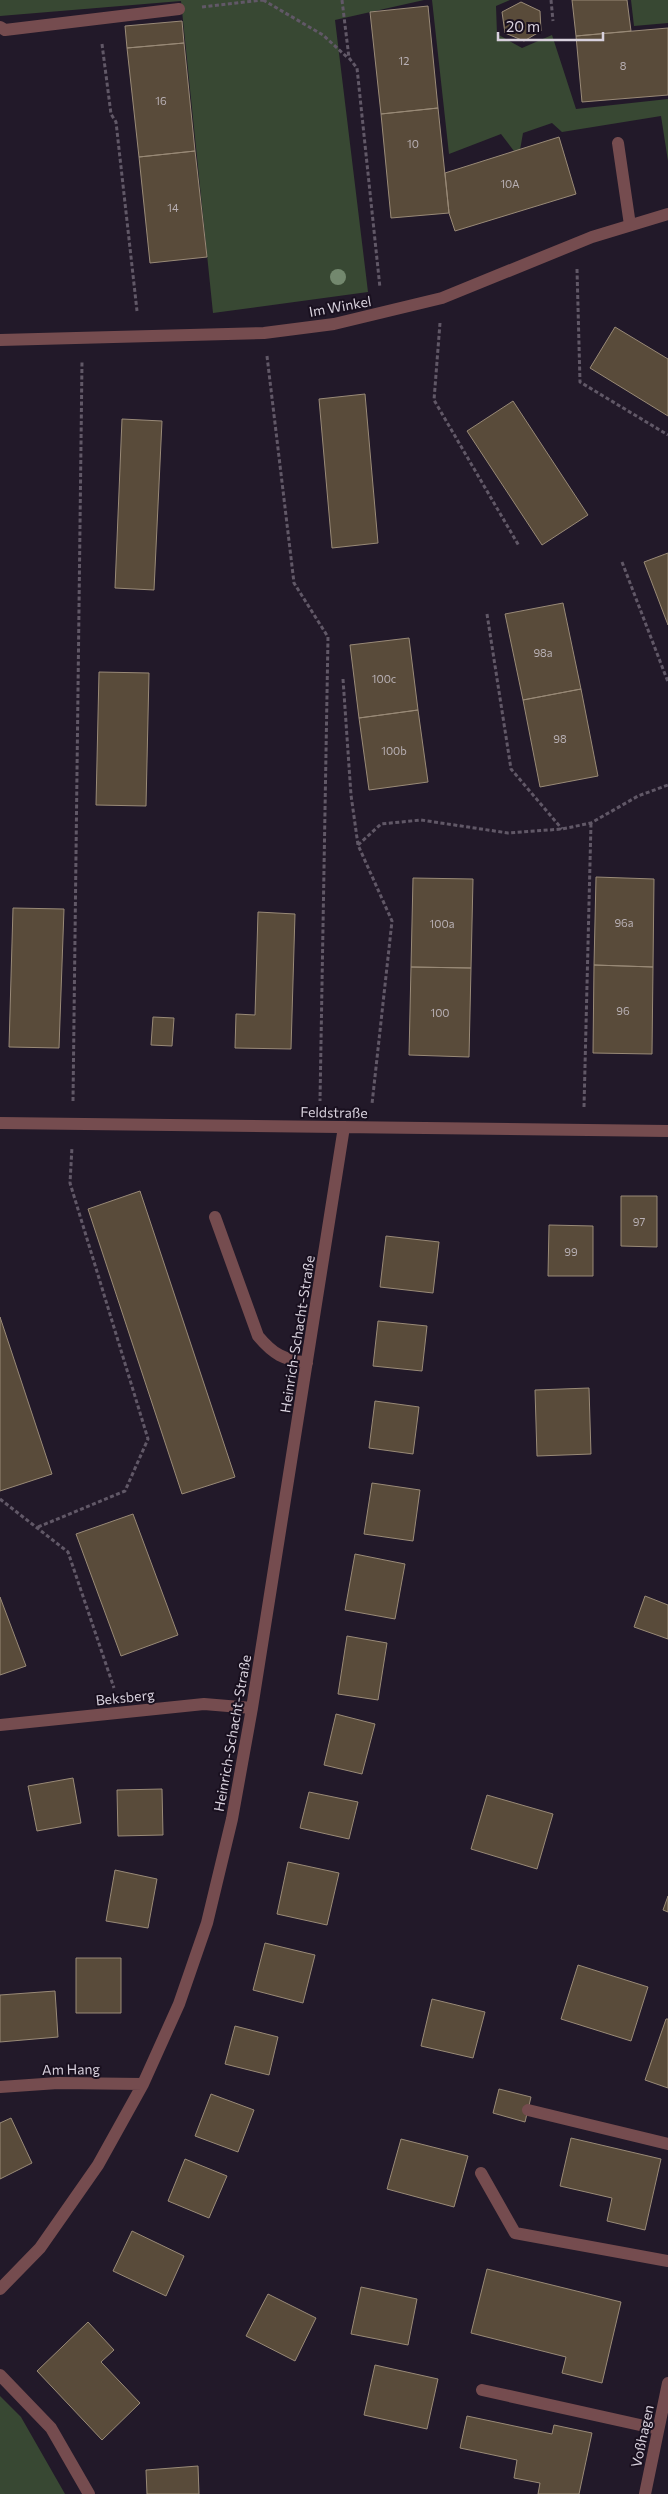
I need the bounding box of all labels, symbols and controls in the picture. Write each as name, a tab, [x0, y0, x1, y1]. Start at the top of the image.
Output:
scale bar	[498, 10, 603, 42]
text: 20 m	[506, 17, 540, 35]
house number: 12	[399, 54, 409, 67]
house number: 8	[620, 59, 627, 72]
house number: 16	[155, 94, 167, 107]
house number: 10	[407, 137, 419, 150]
house number: 10A	[500, 177, 520, 190]
house number: 14	[167, 201, 179, 214]
street label: Im Winkel	[308, 292, 372, 320]
house number: 98a	[533, 646, 553, 659]
house number: 100c	[372, 672, 396, 685]
house number: 98	[553, 732, 567, 745]
house number: 100b	[381, 744, 407, 757]
house number: 96a	[614, 916, 634, 929]
house number: 100a	[430, 917, 454, 930]
house number: 96	[616, 1004, 630, 1017]
house number: 100	[430, 1006, 450, 1019]
street label: Feldstraße	[300, 1103, 368, 1121]
house number: 97	[633, 1215, 645, 1228]
house number: 99	[564, 1245, 578, 1258]
street label: Heinrich-Schacht-Straße	[276, 1254, 318, 1414]
street label: Heinrich-Schacht-Straße	[210, 1653, 254, 1813]
street label: Beksberg	[95, 1685, 156, 1709]
street label: Am Hang	[42, 2060, 101, 2078]
street label: Voßhagen	[627, 2403, 657, 2469]

